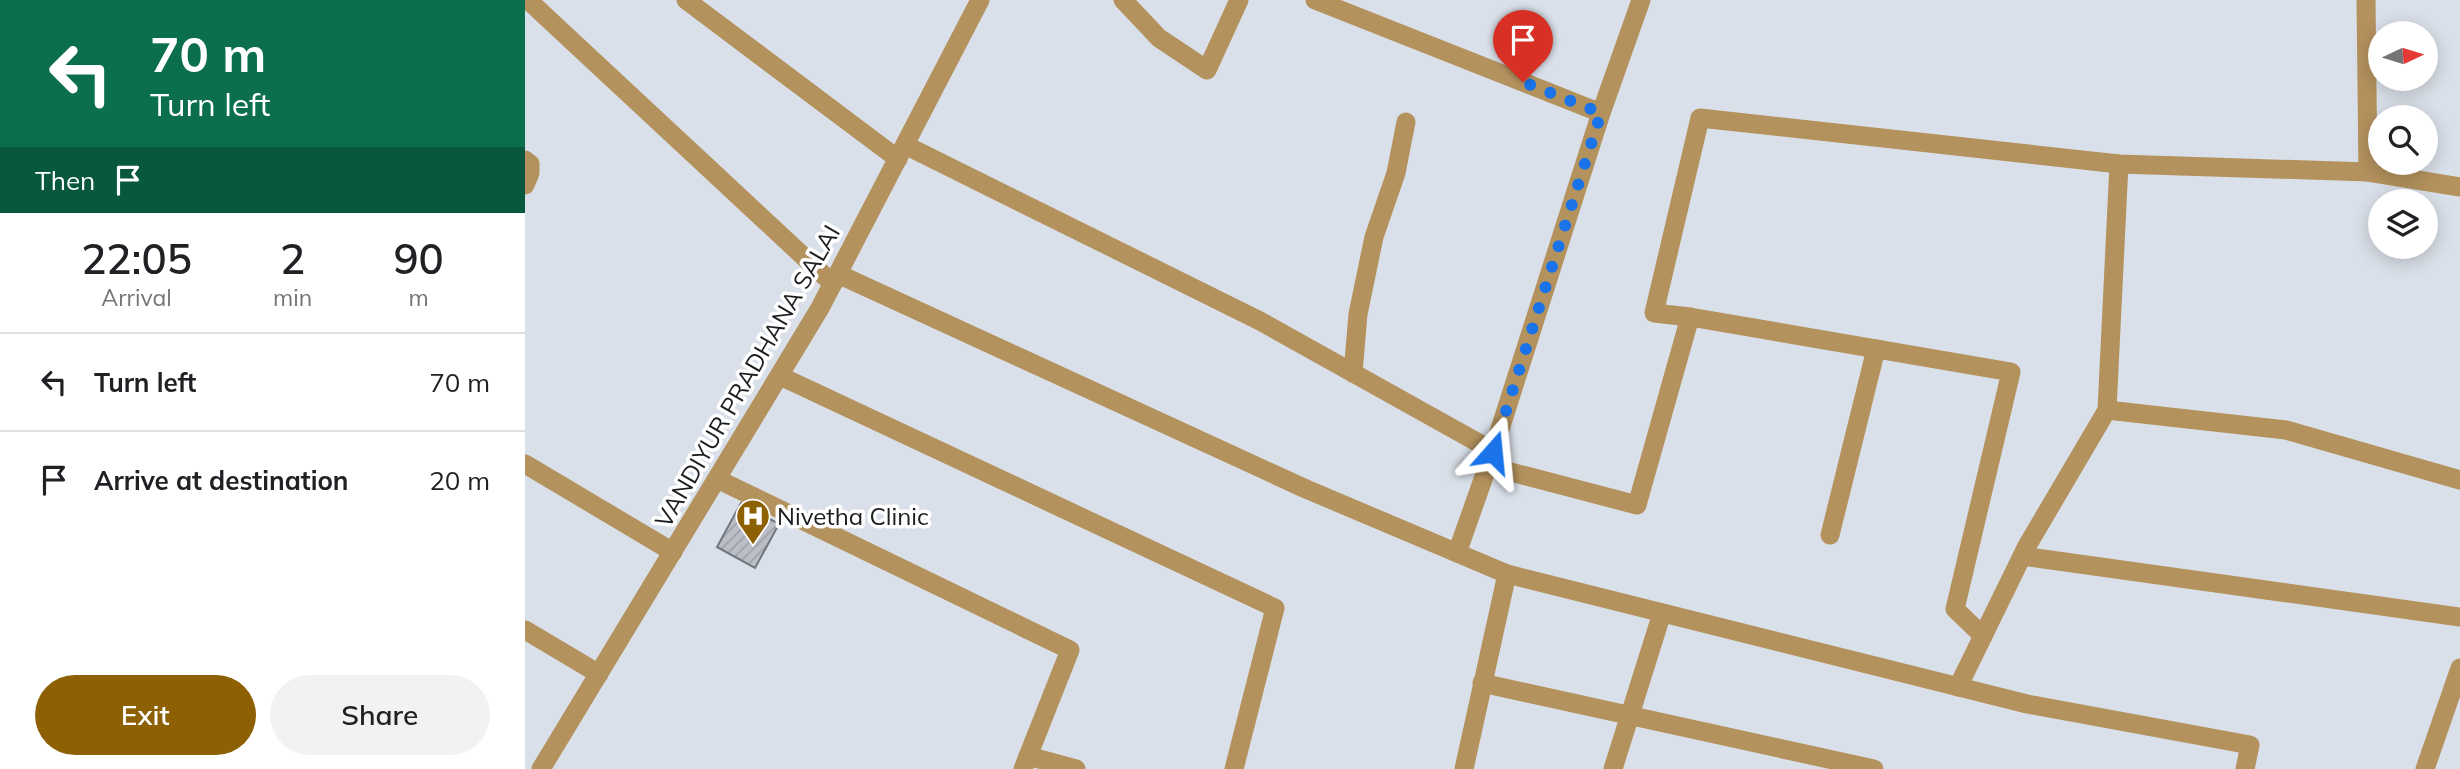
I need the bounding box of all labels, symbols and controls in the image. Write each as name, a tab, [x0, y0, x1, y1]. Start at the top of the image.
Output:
pin	[1493, 10, 1553, 82]
icon: arrive	[1504, 21, 1542, 59]
north arrow	[2368, 21, 2438, 91]
map controls	[2368, 21, 2438, 259]
text: 70 m	[150, 23, 266, 84]
icon: left	[35, 28, 126, 119]
text: Turn left	[150, 84, 270, 124]
button: search	[2368, 105, 2438, 175]
icon: arrive	[109, 161, 147, 199]
text: Then	[35, 164, 95, 197]
button: layers	[2368, 189, 2438, 259]
street label: VANDIYUR PRADHANA SALAI	[648, 219, 846, 533]
text: 22:05	[81, 232, 192, 285]
text: 2	[280, 232, 305, 285]
text: 90	[393, 232, 444, 285]
text: Arrival	[101, 283, 172, 312]
text: min	[273, 283, 312, 312]
text: m	[408, 283, 429, 312]
icon: left	[35, 363, 73, 401]
text: Turn left	[94, 366, 196, 399]
text: 70 m	[429, 366, 490, 399]
position arrow	[1456, 415, 1530, 489]
icon: arrive	[35, 461, 73, 499]
text: Arrive at destination	[94, 464, 349, 497]
text: 20 m	[429, 464, 490, 497]
hospital icon: Nivetha Clinic	[734, 497, 772, 546]
place label: Nivetha Clinic	[777, 501, 929, 531]
button: Exit	[35, 675, 256, 755]
button: Share	[270, 675, 490, 755]

